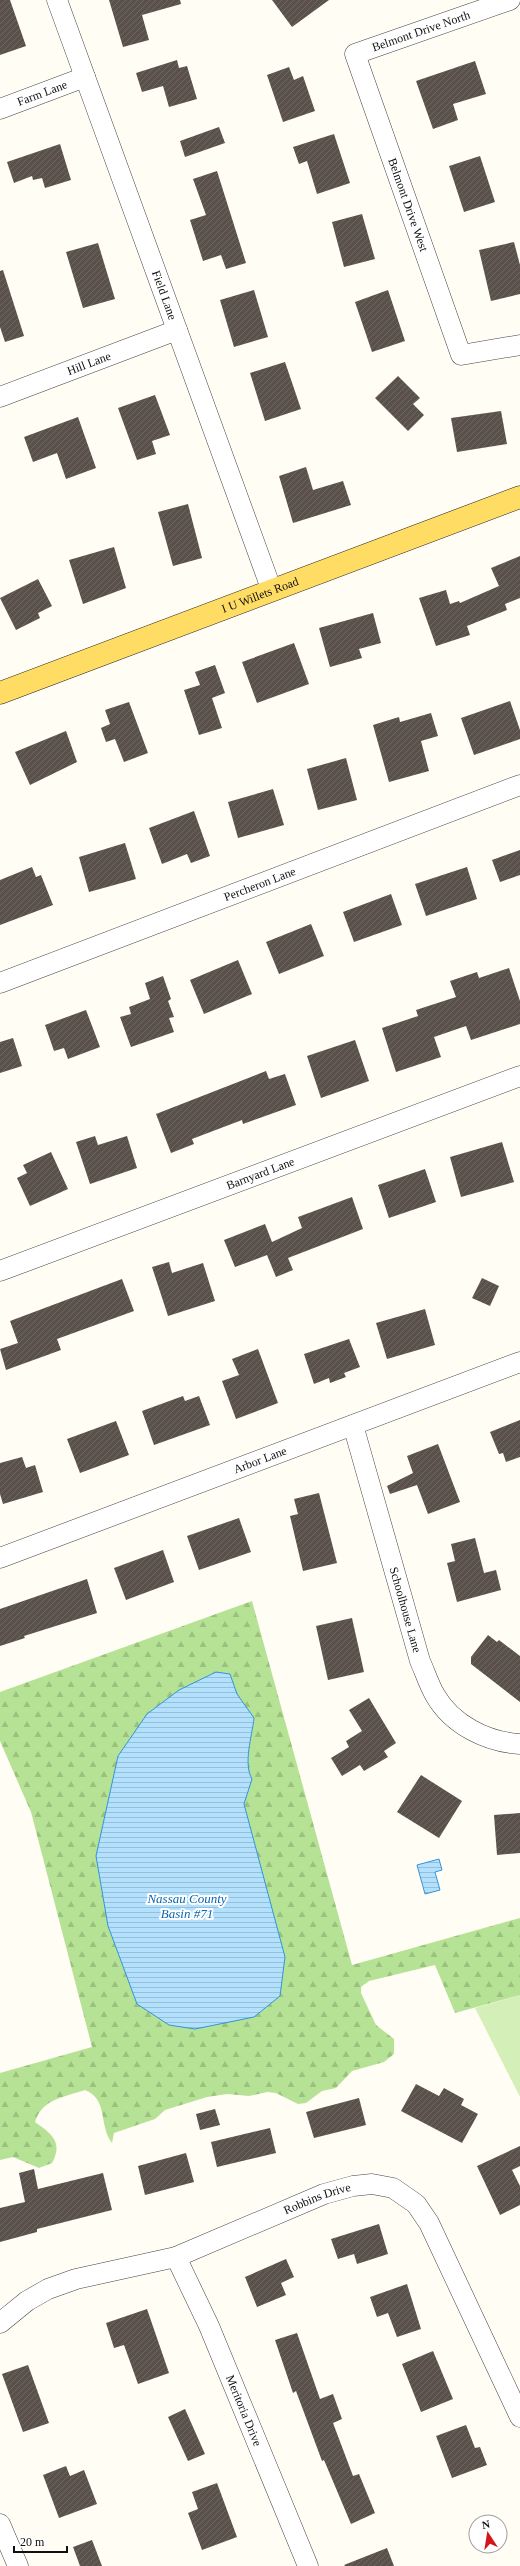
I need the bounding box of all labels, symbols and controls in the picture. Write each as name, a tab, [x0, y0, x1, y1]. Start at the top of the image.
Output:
street label: Belmont Drive North	[370, 8, 472, 54]
street label: Farm Lane	[15, 77, 69, 109]
street label: Belmont Drive West	[385, 156, 431, 254]
street label: Field Lane	[149, 268, 180, 322]
street label: Hill Lane	[65, 349, 113, 378]
street label: I U Willets Road	[220, 574, 301, 616]
street label: Percheron Lane	[222, 864, 298, 904]
street label: Barnyard Lane	[224, 1154, 296, 1193]
street label: Arbor Lane	[232, 1444, 289, 1476]
street label: Schoolhouse Lane	[387, 1565, 424, 1654]
water label: Nassau County Basin #71	[146, 1891, 227, 1921]
street label: Robbins Drive	[282, 2180, 352, 2217]
street label: Meritoria Drive	[223, 2373, 265, 2448]
north arrow	[468, 2514, 508, 2554]
text: N	[481, 2518, 491, 2531]
scale bar	[14, 2528, 67, 2554]
text: 20 m	[20, 2535, 45, 2549]

